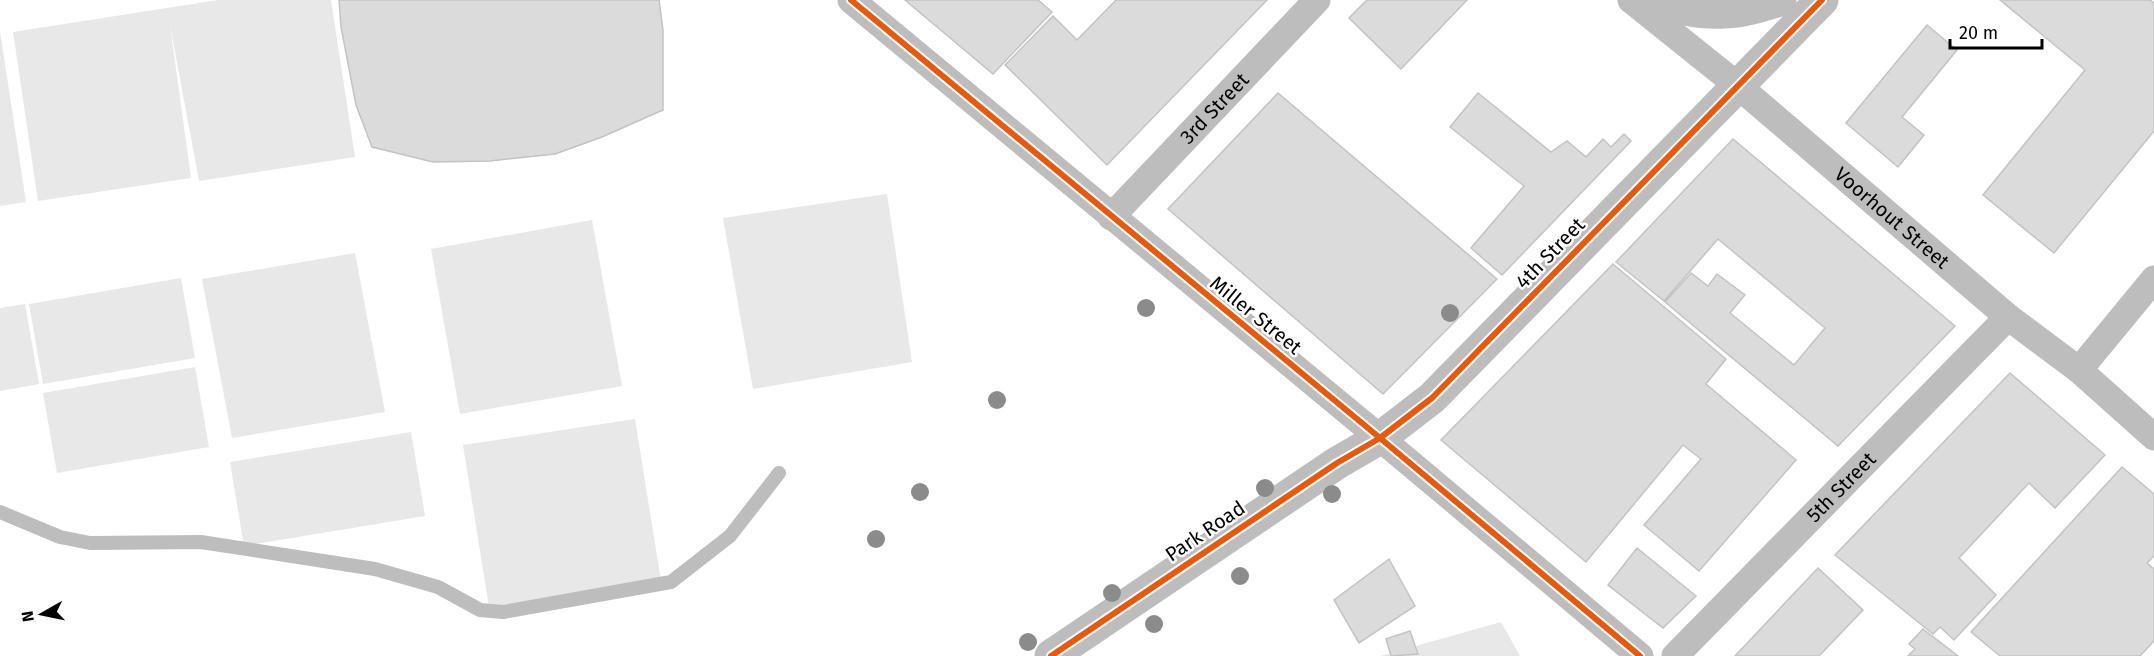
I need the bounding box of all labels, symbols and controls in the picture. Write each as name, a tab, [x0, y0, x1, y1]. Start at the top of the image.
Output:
scale bar	[1950, 12, 2042, 50]
text: 20 m	[1959, 22, 1998, 44]
street label: 3rd Street	[1175, 67, 1254, 149]
street label: Voorhout Street	[1830, 162, 1955, 274]
street label: 4th Street	[1510, 212, 1590, 293]
street label: Miller Street	[1205, 271, 1307, 360]
street label: 5th Street	[1802, 446, 1881, 527]
street label: Park Road	[1161, 496, 1249, 566]
north arrow	[12, 584, 72, 644]
text: N	[17, 610, 38, 623]

